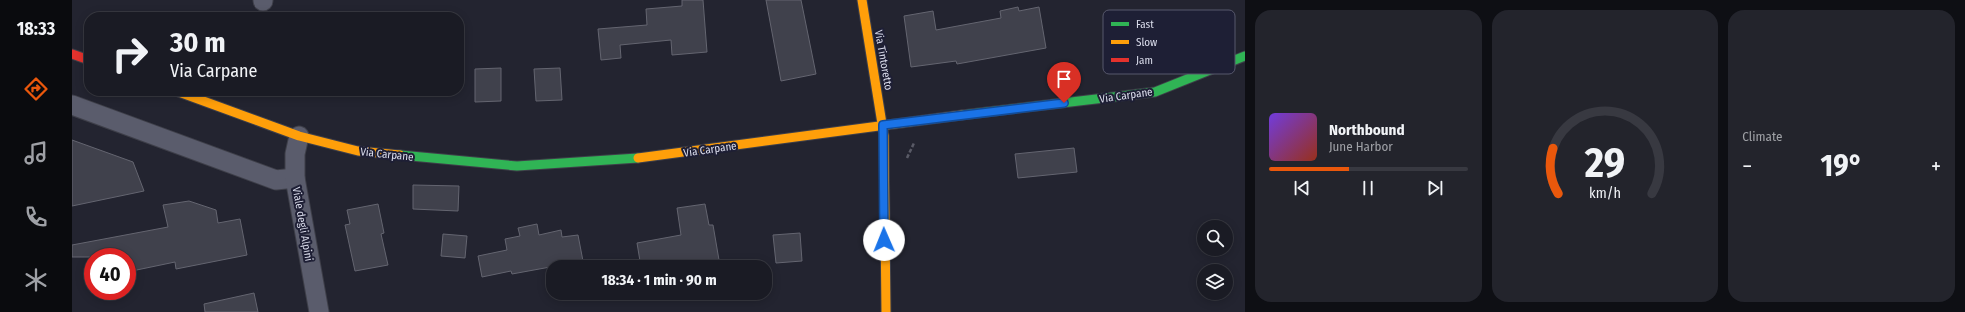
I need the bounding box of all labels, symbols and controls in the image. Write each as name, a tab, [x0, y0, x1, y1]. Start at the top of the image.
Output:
legend	[1103, 10, 1235, 74]
text: 18:33	[17, 18, 55, 40]
text: Fast	[1136, 18, 1154, 31]
text: 30 m	[170, 26, 226, 59]
icon: right	[104, 28, 156, 80]
street label: Via Tintoretto	[872, 29, 895, 91]
text: Slow	[1136, 36, 1157, 49]
text: Jam	[1136, 54, 1153, 67]
text: Via Carpane	[170, 60, 257, 82]
pin	[1047, 62, 1081, 103]
icon: arrive	[1053, 68, 1075, 90]
icon: directions	[22, 75, 50, 103]
street label: Via Carpane	[1099, 85, 1153, 106]
text: Northbound	[1329, 121, 1405, 139]
text: Climate	[1742, 129, 1782, 144]
text: 29	[1584, 138, 1625, 188]
icon: music	[22, 139, 50, 167]
street label: Via Carpane	[683, 139, 737, 160]
text: June Harbor	[1329, 139, 1393, 154]
street label: Via Carpane	[360, 145, 414, 164]
text: 19°	[1820, 148, 1863, 184]
text: −	[1742, 153, 1752, 180]
text: +	[1931, 153, 1941, 180]
icon: previous	[1291, 177, 1313, 199]
icon: pause	[1357, 177, 1379, 199]
icon: next	[1424, 177, 1446, 199]
text: km/h	[1589, 185, 1621, 202]
street label: Viale degli Alpini	[290, 186, 315, 262]
icon: phone	[22, 203, 50, 231]
position arrow	[863, 219, 905, 261]
map controls	[1197, 220, 1233, 300]
button: search	[1197, 220, 1233, 256]
speed limit sign: 40	[84, 248, 136, 300]
button: layers	[1197, 264, 1233, 300]
icon: climate	[22, 266, 50, 294]
text: 18:34 · 1 min · 90 m	[601, 271, 717, 289]

